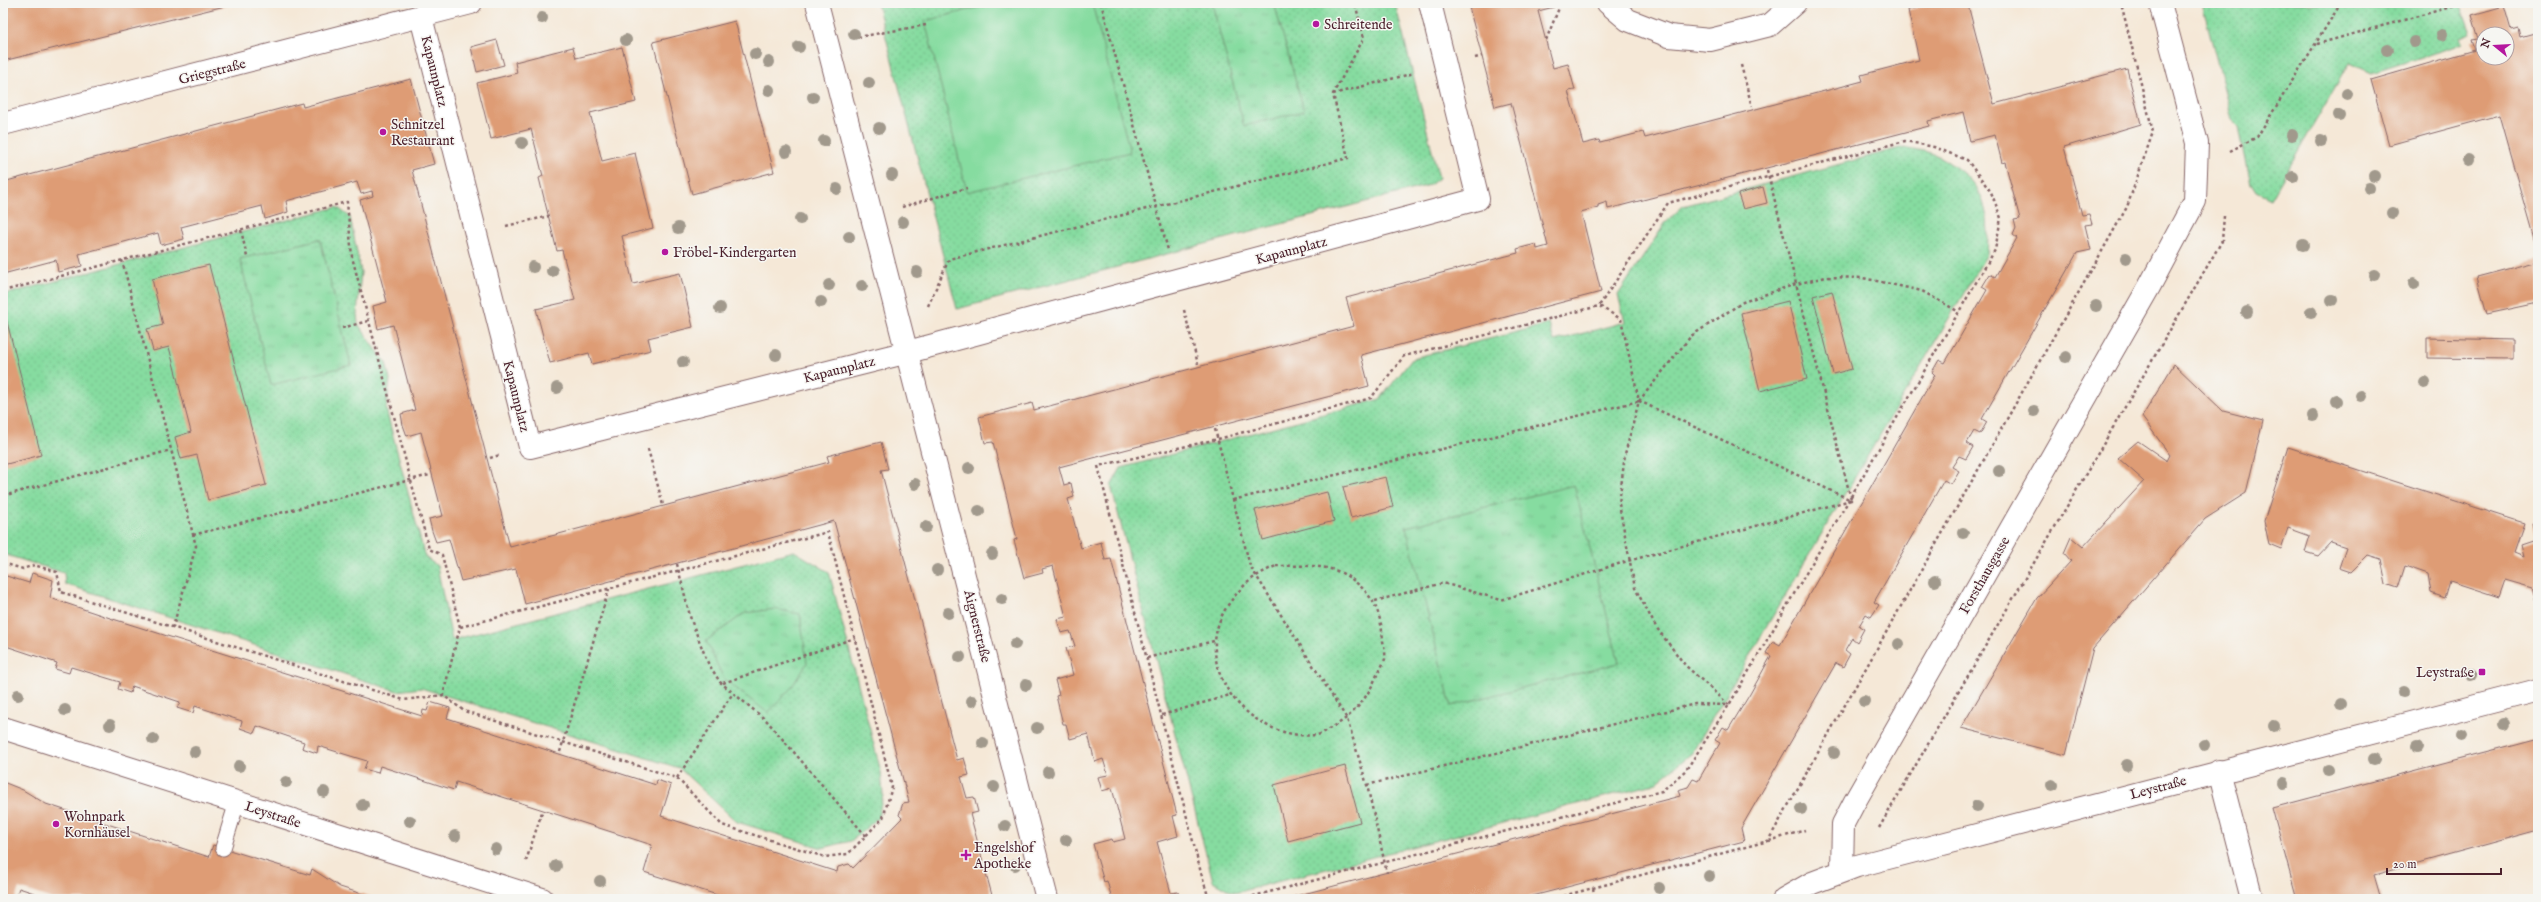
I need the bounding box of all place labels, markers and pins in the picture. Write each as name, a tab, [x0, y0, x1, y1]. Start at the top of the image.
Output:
place label: Schreitende	[1324, 16, 1393, 34]
marker: Schreitende	[1311, 19, 1321, 29]
place label: Schnitzel Restaurant	[391, 116, 455, 150]
marker: Schnitzel Restaurant	[378, 127, 388, 137]
place label: Fröbel-Kindergarten	[673, 244, 797, 262]
marker: Fröbel-Kindergarten	[660, 247, 670, 257]
place label: Leystraße	[2416, 664, 2475, 682]
marker: Leystraße	[2477, 667, 2487, 677]
place label: Wohnpark Kornhäusel	[64, 808, 130, 842]
marker: Wohnpark Kornhäusel	[51, 819, 61, 829]
place label: Engelshof Apotheke	[973, 839, 1037, 873]
marker: Engelshof Apotheke	[961, 850, 971, 860]

